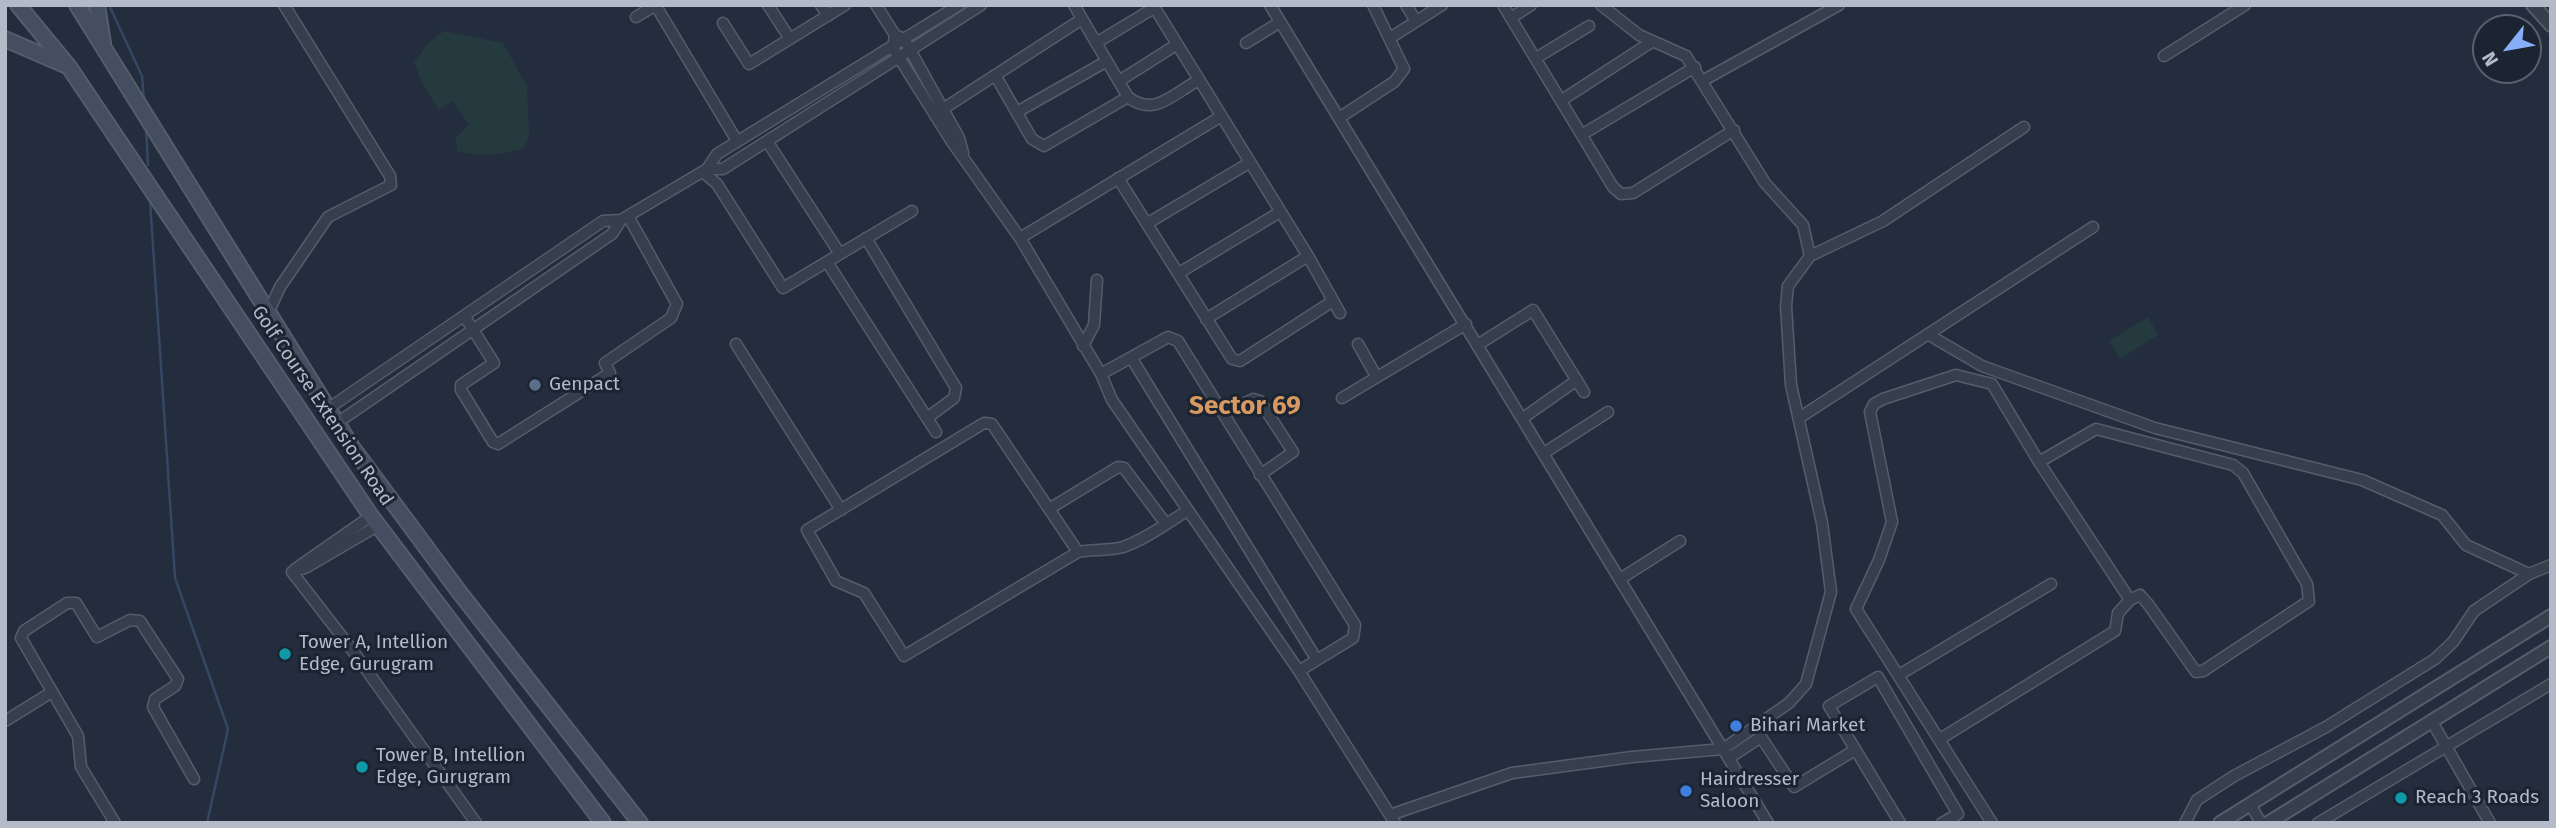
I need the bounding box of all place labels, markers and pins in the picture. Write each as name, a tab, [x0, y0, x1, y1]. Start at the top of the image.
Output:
place label: Genpact	[549, 374, 620, 396]
marker: Genpact	[527, 377, 543, 393]
place label: Tower A, Intellion Edge, Gurugram	[299, 632, 448, 676]
marker: Tower A, Intellion Edge, Gurugram	[277, 646, 293, 662]
place label: Bihari Market	[1750, 715, 1865, 737]
marker: Bihari Market	[1728, 718, 1744, 734]
place label: Tower B, Intellion Edge, Gurugram	[376, 745, 526, 789]
marker: Tower B, Intellion Edge, Gurugram	[354, 759, 370, 775]
place label: Hairdresser Saloon	[1700, 769, 1799, 813]
marker: Hairdresser Saloon	[1678, 783, 1694, 799]
place label: Reach 3 Roads	[2415, 787, 2539, 809]
marker: Reach 3 Roads	[2393, 790, 2409, 806]

